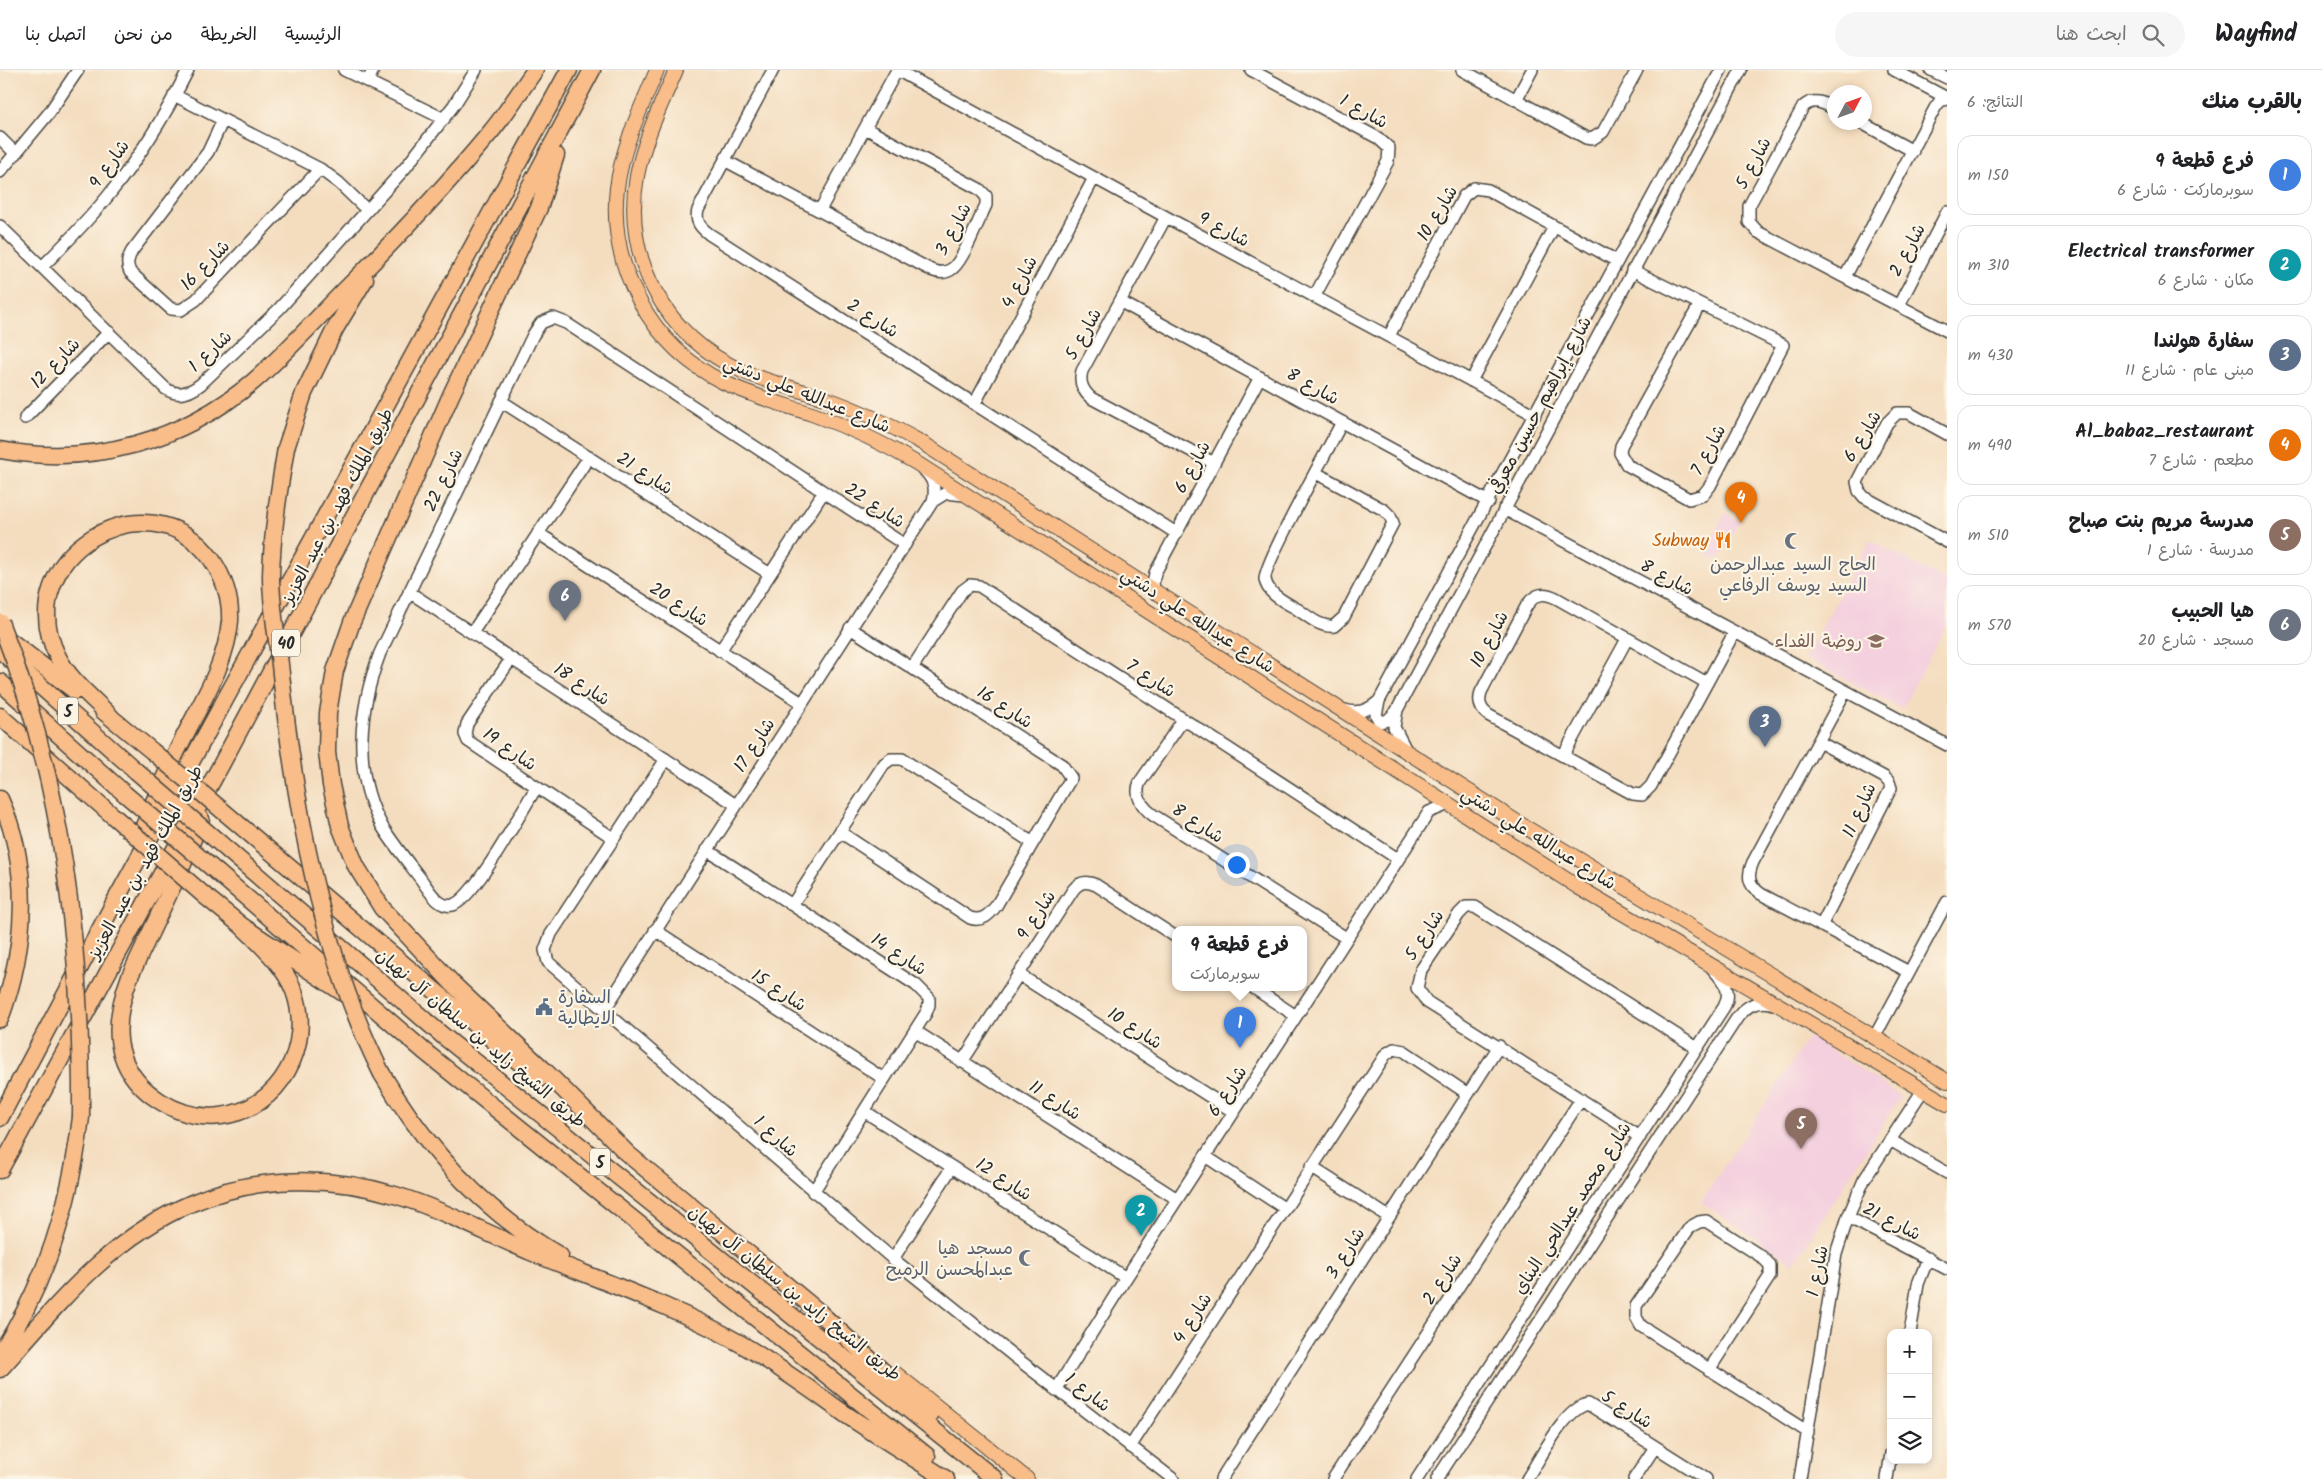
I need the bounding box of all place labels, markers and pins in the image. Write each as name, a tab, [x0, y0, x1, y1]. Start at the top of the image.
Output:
pin: 4	[1725, 482, 1757, 523]
place label: Subway	[1652, 527, 1710, 556]
restaurant icon: Subway	[1713, 530, 1733, 550]
mosque icon: الحاج السيد عبدالرحمن السيد يوسف الرفاعي	[1783, 531, 1803, 551]
place label: الحاج السيد عبدالرحمن السيد يوسف الرفاعي	[1710, 551, 1876, 601]
pin: 6	[549, 580, 581, 621]
place label: روضة الفداء	[1774, 628, 1862, 657]
school or university icon: روضة الفداء	[1866, 631, 1886, 651]
pin: 3	[1749, 706, 1781, 747]
place label: السفارة الايطالية	[558, 984, 616, 1034]
public building icon: السفارة الايطالية	[534, 997, 554, 1017]
pin: 1	[1224, 1007, 1256, 1048]
pin: 5	[1785, 1108, 1817, 1149]
pin: 2	[1125, 1195, 1157, 1236]
place label: مسجد هيا عبدالمحسن الرميح	[886, 1235, 1013, 1285]
mosque icon: مسجد هيا عبدالمحسن الرميح	[1017, 1248, 1037, 1268]

